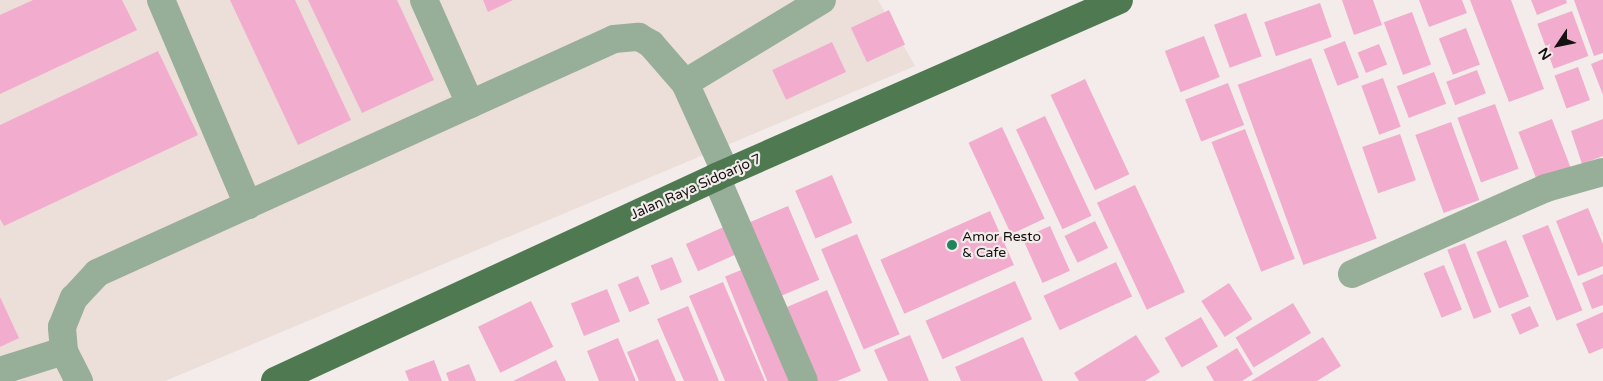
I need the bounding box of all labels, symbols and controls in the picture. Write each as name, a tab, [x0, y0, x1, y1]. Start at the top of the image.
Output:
north arrow	[1533, 20, 1583, 70]
text: N	[1535, 44, 1555, 63]
street label: Jalan Raya Sidoarjo 7	[628, 151, 764, 223]
place label: Amor Resto & Cafe	[962, 229, 1041, 262]
marker: Amor Resto & Cafe	[946, 239, 958, 251]

